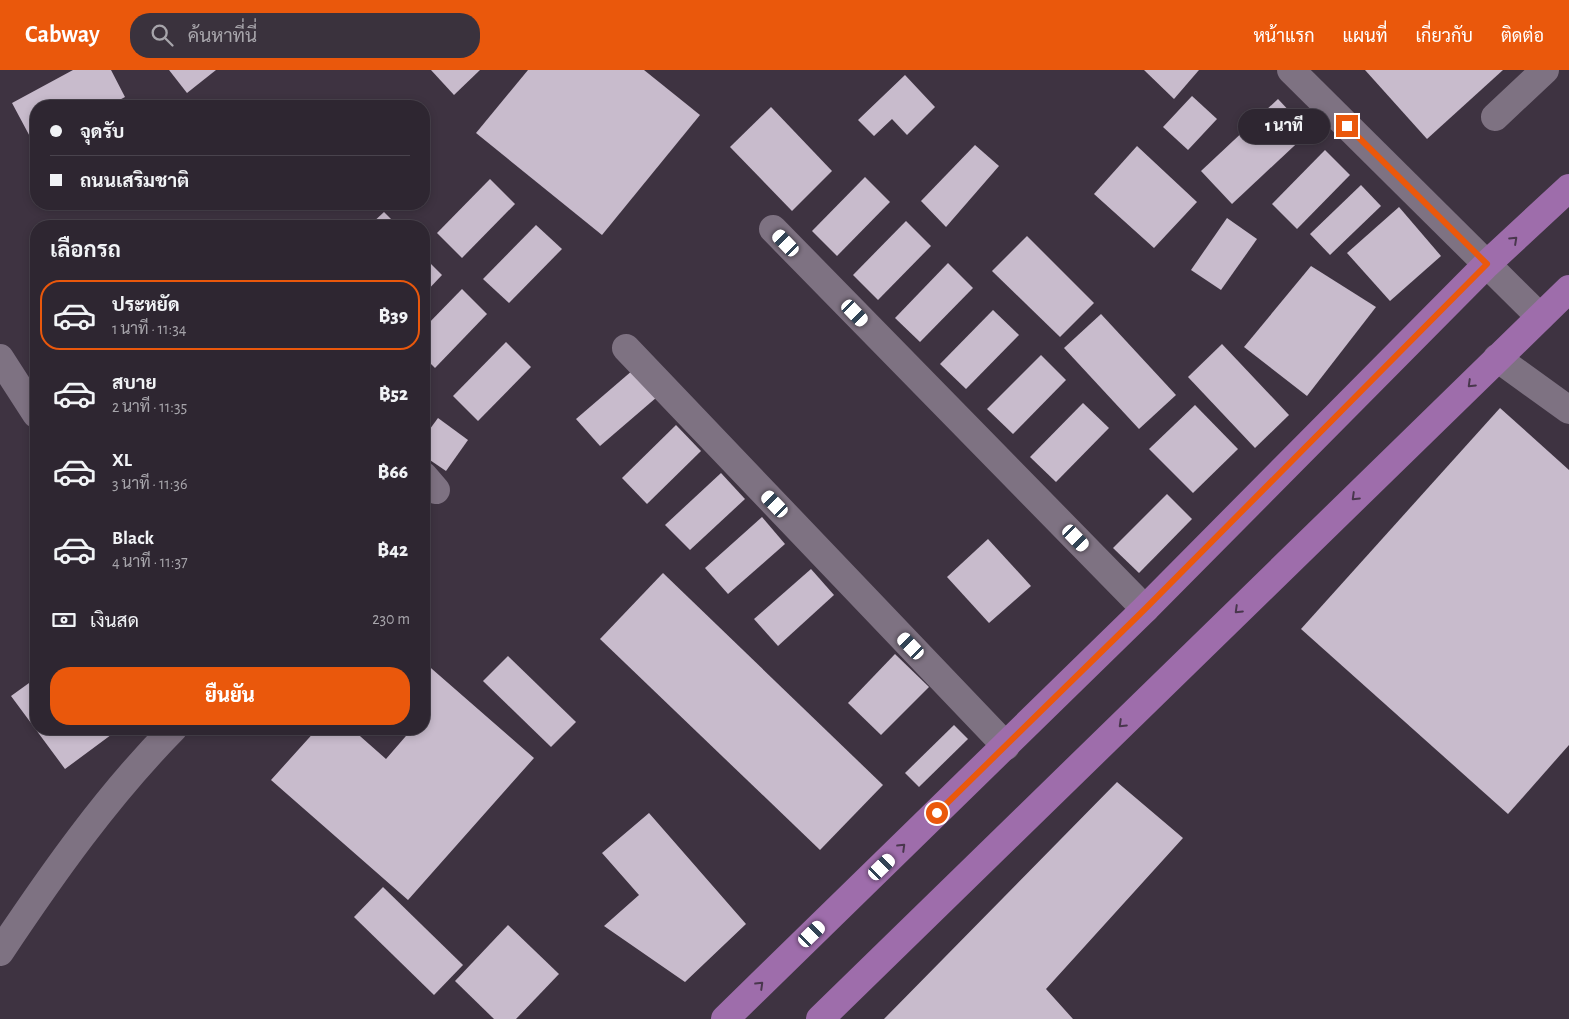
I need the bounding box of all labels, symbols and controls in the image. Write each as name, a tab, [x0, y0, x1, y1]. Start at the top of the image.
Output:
search box	[130, 13, 480, 58]
icon: search	[148, 21, 176, 49]
text: Cabway	[25, 23, 100, 47]
text: ค้นหาที่นี่	[188, 27, 257, 46]
text: หน้าแรก	[1253, 28, 1315, 46]
text: แผนที่	[1343, 28, 1387, 46]
text: เกี่ยวกับ	[1415, 28, 1473, 46]
text: ติดต่อ	[1501, 28, 1544, 46]
callout: 1 นาที	[1237, 108, 1330, 144]
route end	[1336, 115, 1358, 137]
text: 1 นาที	[1265, 118, 1303, 134]
text: จุดรับ	[80, 123, 124, 142]
text: ถนนเสริมชาติ	[80, 172, 189, 191]
car	[770, 227, 801, 259]
one-way arrow	[1508, 237, 1517, 246]
text: เลือกรถ	[50, 239, 121, 261]
icon: car	[52, 293, 97, 338]
text: ประหยัด	[112, 296, 180, 315]
car	[839, 297, 870, 329]
text: ฿39	[379, 307, 408, 326]
text: 1 นาที · 11:34	[112, 321, 187, 337]
icon: car	[52, 371, 97, 416]
text: สบาย	[112, 374, 157, 393]
one-way arrow	[1468, 378, 1477, 387]
text: ฿52	[379, 385, 408, 404]
text: 2 นาที · 11:35	[112, 399, 187, 415]
icon: car	[52, 449, 97, 494]
text: XL	[112, 451, 132, 470]
text: ฿66	[378, 463, 408, 482]
text: 3 นาที · 11:36	[112, 476, 187, 492]
car	[759, 488, 790, 520]
one-way arrow	[1352, 491, 1361, 500]
car	[1060, 522, 1091, 554]
icon: car	[52, 527, 97, 572]
text: Black	[112, 529, 154, 548]
text: ฿42	[378, 541, 408, 560]
text: 4 นาที · 11:37	[112, 554, 188, 570]
one-way arrow	[1235, 604, 1244, 613]
icon: cash	[50, 606, 78, 634]
text: 230 m	[372, 611, 410, 627]
text: เงินสด	[90, 612, 139, 631]
car	[895, 630, 926, 662]
button: ยืนยัน	[50, 667, 410, 725]
one-way arrow	[1119, 718, 1128, 727]
route start	[926, 802, 948, 824]
one-way arrow	[896, 844, 905, 853]
car	[865, 851, 898, 883]
car	[795, 918, 828, 950]
one-way arrow	[754, 982, 763, 991]

